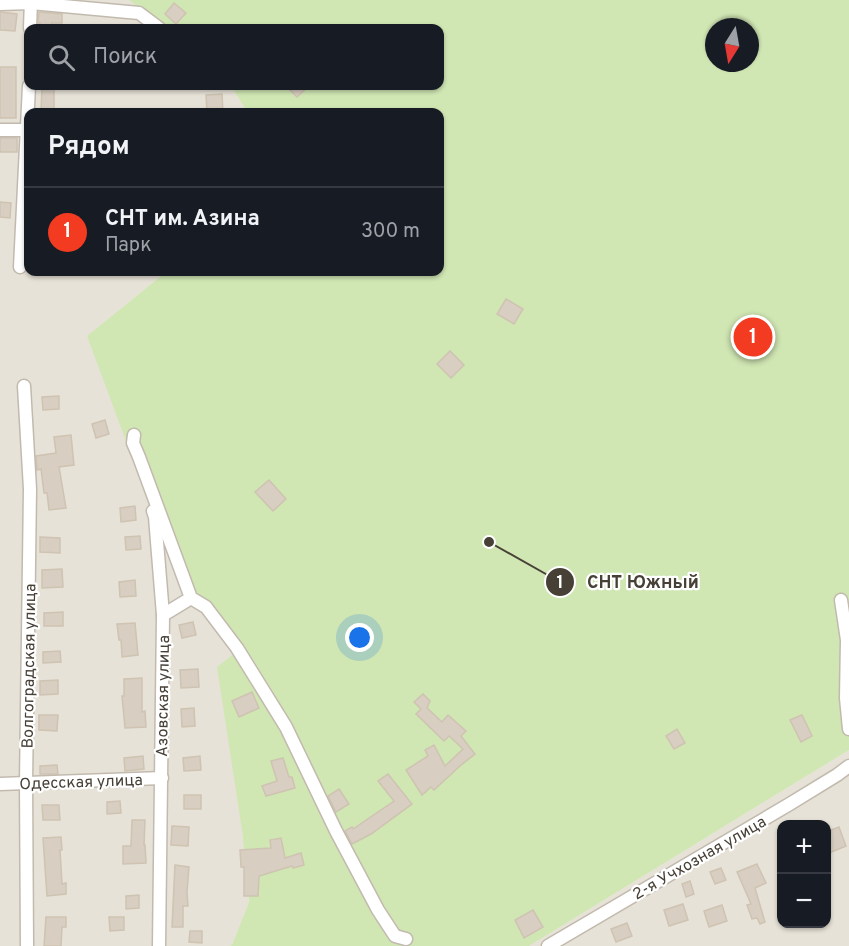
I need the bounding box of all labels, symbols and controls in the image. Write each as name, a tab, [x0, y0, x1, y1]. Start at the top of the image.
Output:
north arrow	[705, 18, 759, 72]
search box	[24, 24, 444, 90]
icon: search	[45, 41, 78, 74]
text: Поиск	[93, 44, 157, 71]
text: Рядом	[48, 131, 130, 164]
text: СНТ им. Азина	[105, 206, 260, 233]
text: 1	[64, 219, 72, 245]
text: 300 m	[361, 219, 420, 245]
text: Парк	[105, 233, 152, 259]
pin: 1	[734, 314, 772, 360]
callout: СНТ Южный	[545, 564, 711, 600]
text: 1	[556, 572, 564, 595]
text: СНТ Южный	[587, 572, 699, 595]
street label: Волгоградская улица	[19, 583, 41, 749]
your location	[345, 623, 374, 652]
street label: Азовская улица	[153, 635, 175, 757]
street label: Одесская улица	[19, 771, 143, 795]
street label: 2-я Учхозная улица	[630, 812, 770, 905]
map controls	[777, 820, 831, 928]
button: +	[777, 820, 831, 874]
button: −	[777, 874, 831, 928]

